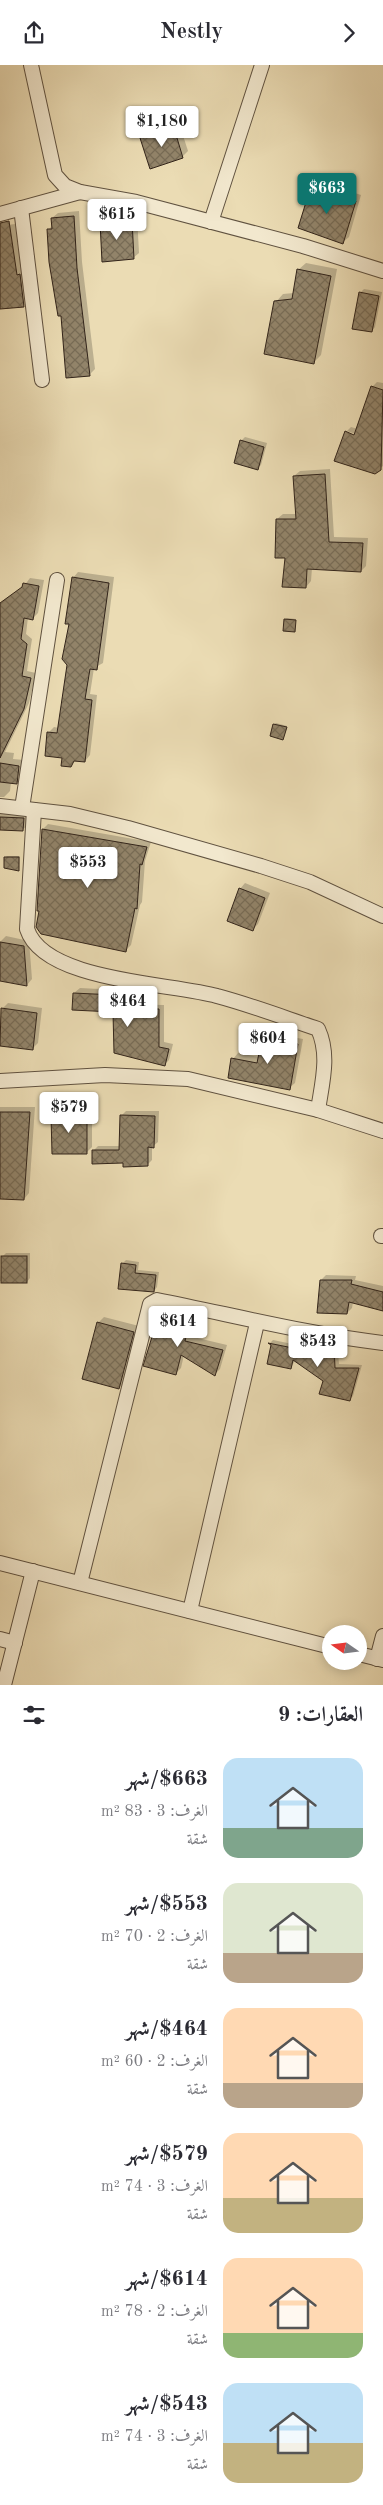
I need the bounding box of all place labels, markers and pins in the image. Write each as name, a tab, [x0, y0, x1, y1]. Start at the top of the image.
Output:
pin: $1,180	[121, 106, 203, 148]
pin: $663	[297, 173, 357, 215]
pin: $615	[87, 199, 147, 241]
pin: $553	[58, 847, 118, 889]
pin: $464	[98, 985, 158, 1028]
pin: $604	[238, 1023, 298, 1065]
pin: $579	[39, 1091, 99, 1134]
pin: $614	[148, 1305, 208, 1348]
pin: $543	[288, 1325, 348, 1368]

